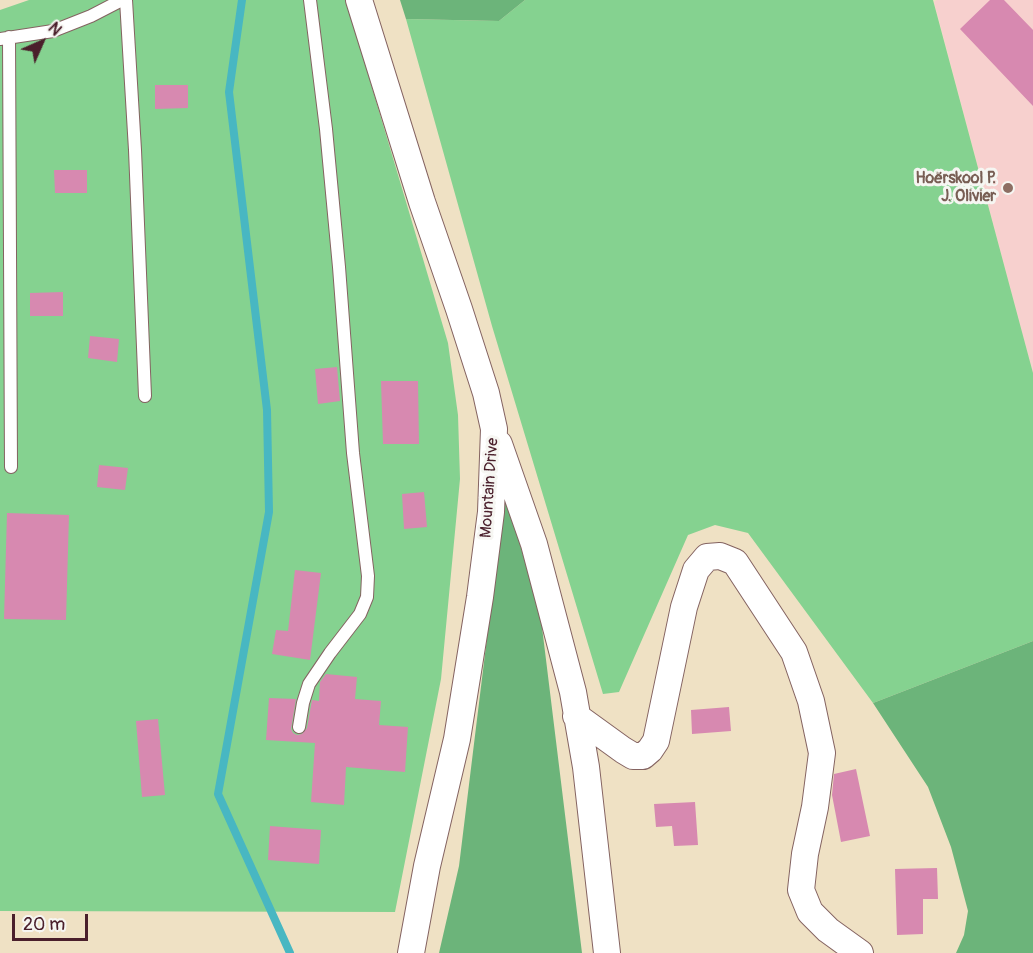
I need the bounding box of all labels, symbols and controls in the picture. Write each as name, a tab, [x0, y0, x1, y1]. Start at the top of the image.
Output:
north arrow	[12, 12, 72, 72]
text: N	[44, 18, 66, 40]
place label: Hoërskool P. J. Olivier	[915, 169, 996, 207]
marker: Hoërskool P. J. Olivier	[1001, 181, 1015, 195]
street label: Mountain Drive	[477, 437, 503, 539]
scale bar	[15, 902, 92, 940]
text: 20 m	[23, 913, 65, 936]

